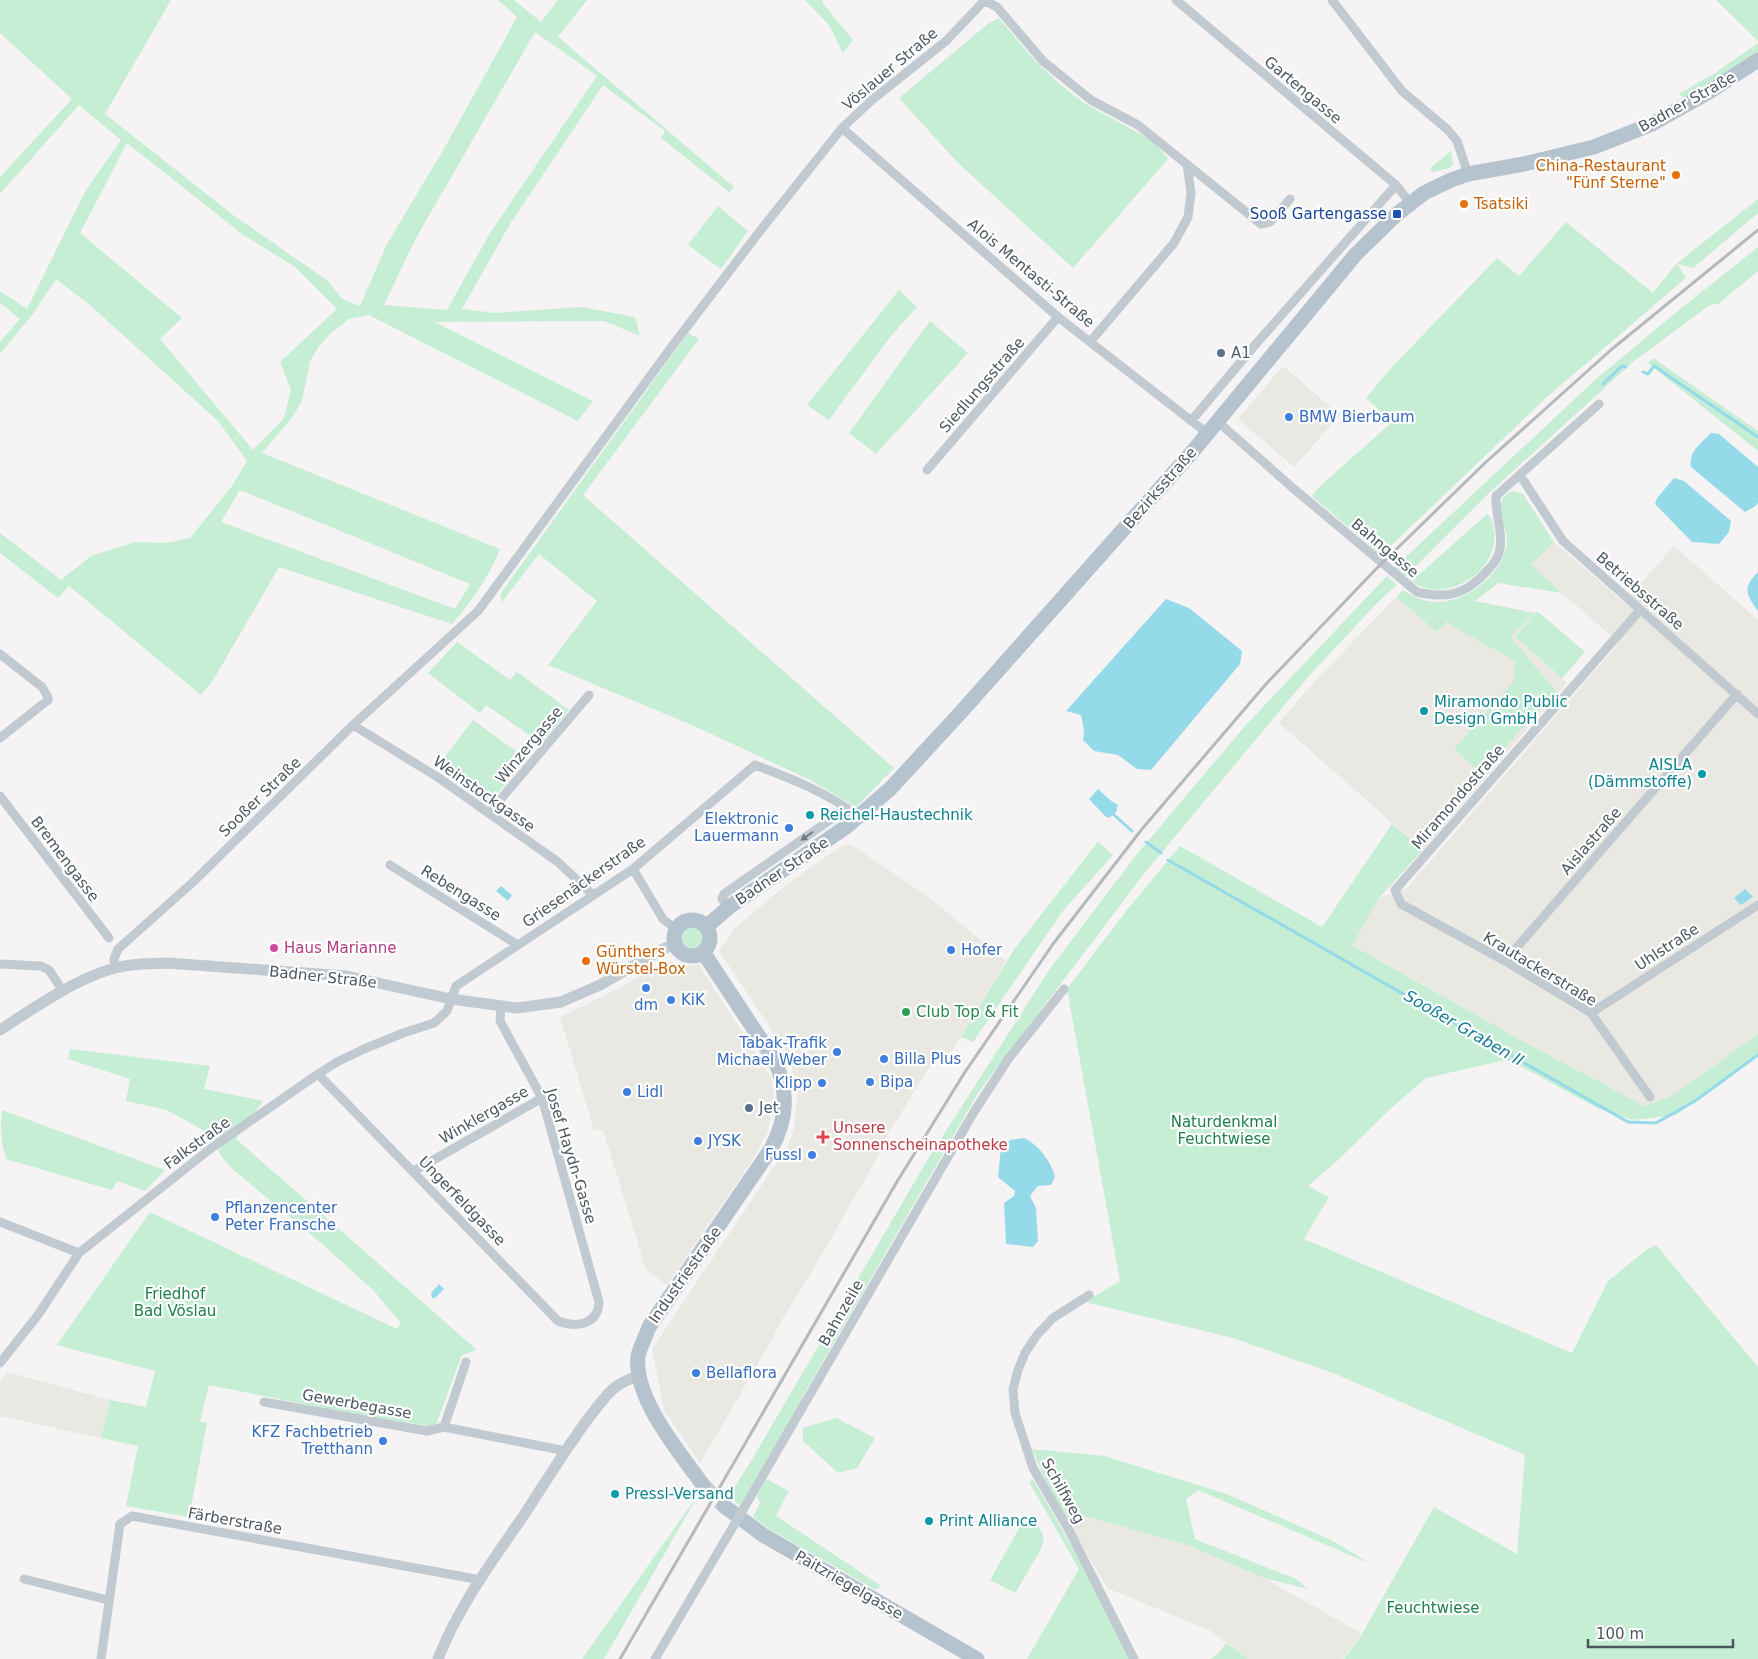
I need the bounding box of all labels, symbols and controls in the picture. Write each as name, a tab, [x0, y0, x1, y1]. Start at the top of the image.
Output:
street label: Vöslauer Straße	[839, 24, 941, 114]
street label: Gartengasse	[1261, 53, 1345, 127]
street label: Badner Straße	[1635, 68, 1739, 136]
place label: China-Restaurant "Fünf Sterne"	[1536, 157, 1666, 192]
marker: China-Restaurant "Fünf Sterne"	[1670, 169, 1682, 181]
place label: Tsatsiki	[1473, 195, 1528, 213]
marker: Tsatsiki	[1458, 198, 1470, 210]
place label: Sooß Gartengasse	[1250, 205, 1387, 223]
marker: Sooß Gartengasse	[1391, 208, 1403, 220]
street label: Alois Mentasti-Straße	[964, 215, 1098, 331]
street label: Siedlungsstraße	[936, 334, 1028, 436]
place label: A1	[1231, 344, 1251, 362]
marker: A1	[1215, 347, 1227, 359]
place label: BMW Bierbaum	[1299, 408, 1415, 426]
marker: BMW Bierbaum	[1283, 411, 1295, 423]
street label: Bezirksstraße	[1120, 444, 1200, 532]
street label: Bahngasse	[1348, 515, 1422, 581]
street label: Betriebsstraße	[1593, 548, 1687, 634]
place label: Miramondo Public Design GmbH	[1434, 693, 1568, 728]
street label: Winzergasse	[492, 703, 566, 787]
marker: Miramondo Public Design GmbH	[1418, 705, 1430, 717]
street label: Miramondostraße	[1408, 741, 1508, 853]
street label: Weinstockgasse	[430, 752, 538, 836]
street label: Sooßer Straße	[215, 753, 305, 841]
place label: AISLA (Dämmstoffe)	[1588, 756, 1693, 791]
marker: AISLA (Dämmstoffe)	[1696, 768, 1708, 780]
street label: Aislastraße	[1557, 804, 1625, 878]
place label: Reichel-Haustechnik	[820, 806, 973, 824]
marker: Reichel-Haustechnik	[804, 809, 816, 821]
place label: Elektronic Lauermann	[694, 810, 779, 845]
street label: Bremengasse	[27, 813, 103, 905]
marker: Elektronic Lauermann	[783, 822, 795, 834]
one-way arrow	[801, 831, 814, 841]
street label: Griesenäckerstraße	[519, 833, 649, 931]
street label: Badner Straße	[732, 833, 832, 909]
street label: Rebengasse	[418, 861, 504, 925]
street label: Uhlstraße	[1632, 920, 1702, 974]
street label: Krautackerstraße	[1480, 928, 1600, 1010]
place label: Haus Marianne	[284, 939, 396, 957]
place label: Hofer	[961, 941, 1003, 959]
marker: Haus Marianne	[268, 942, 280, 954]
place label: Günthers Würstel-Box	[596, 943, 686, 978]
marker: Hofer	[945, 944, 957, 956]
marker: Günthers Würstel-Box	[580, 955, 592, 967]
street label: Badner Straße	[268, 962, 378, 992]
marker: dm	[640, 982, 652, 994]
water label: Sooßer Graben II	[1401, 986, 1527, 1070]
place label: KiK	[681, 991, 706, 1009]
marker: KiK	[665, 994, 677, 1006]
place label: dm	[634, 996, 658, 1014]
place label: Club Top & Fit	[916, 1003, 1019, 1021]
marker: Club Top & Fit	[900, 1006, 912, 1018]
place label: Tabak-Trafik Michael Weber	[717, 1034, 828, 1069]
marker: Tabak-Trafik Michael Weber	[831, 1046, 843, 1058]
place label: Billa Plus	[894, 1050, 961, 1068]
marker: Billa Plus	[878, 1053, 890, 1065]
place label: Bipa	[880, 1073, 913, 1091]
place label: Klipp	[775, 1074, 812, 1092]
marker: Bipa	[864, 1076, 876, 1088]
marker: Klipp	[816, 1077, 828, 1089]
street label: Winklergasse	[436, 1082, 532, 1148]
place label: Lidl	[637, 1083, 663, 1101]
street label: Josef Haydn-Gasse	[542, 1085, 600, 1226]
marker: Lidl	[621, 1086, 633, 1098]
place label: Jet	[758, 1099, 779, 1117]
marker: Jet	[743, 1102, 755, 1114]
street label: Falkstraße	[161, 1113, 233, 1173]
park label: Naturdenkmal Feuchtwiese	[1171, 1113, 1277, 1148]
place label: Unsere Sonnenscheinapotheke	[833, 1119, 1008, 1154]
marker: Unsere Sonnenscheinapotheke	[817, 1131, 829, 1143]
place label: JYSK	[707, 1132, 742, 1150]
marker: JYSK	[692, 1135, 704, 1147]
place label: Fussl	[765, 1146, 802, 1164]
marker: Fussl	[806, 1149, 818, 1161]
street label: Ungerfeldgasse	[415, 1153, 509, 1249]
place label: Pflanzencenter Peter Fransche	[225, 1199, 338, 1234]
marker: Pflanzencenter Peter Fransche	[209, 1211, 221, 1223]
street label: Industriestraße	[645, 1223, 725, 1327]
street label: Bahnzeile	[815, 1277, 867, 1349]
park label: Friedhof Bad Vöslau	[134, 1285, 216, 1320]
place label: Bellaflora	[706, 1364, 777, 1382]
marker: Bellaflora	[690, 1367, 702, 1379]
street label: Gewerbegasse	[301, 1386, 413, 1422]
place label: KFZ Fachbetrieb Tretthann	[252, 1423, 373, 1458]
marker: KFZ Fachbetrieb Tretthann	[377, 1435, 389, 1447]
street label: Schilfweg	[1038, 1455, 1088, 1527]
place label: Pressl-Versand	[625, 1485, 734, 1503]
marker: Pressl-Versand	[609, 1488, 621, 1500]
street label: Färberstraße	[187, 1504, 283, 1538]
place label: Print Alliance	[939, 1512, 1037, 1530]
marker: Print Alliance	[923, 1515, 935, 1527]
street label: Paitzriegelgasse	[792, 1547, 906, 1623]
park label: Feuchtwiese	[1387, 1599, 1479, 1617]
scale bar	[1588, 1616, 1733, 1648]
text: 100 m	[1596, 1625, 1644, 1643]

